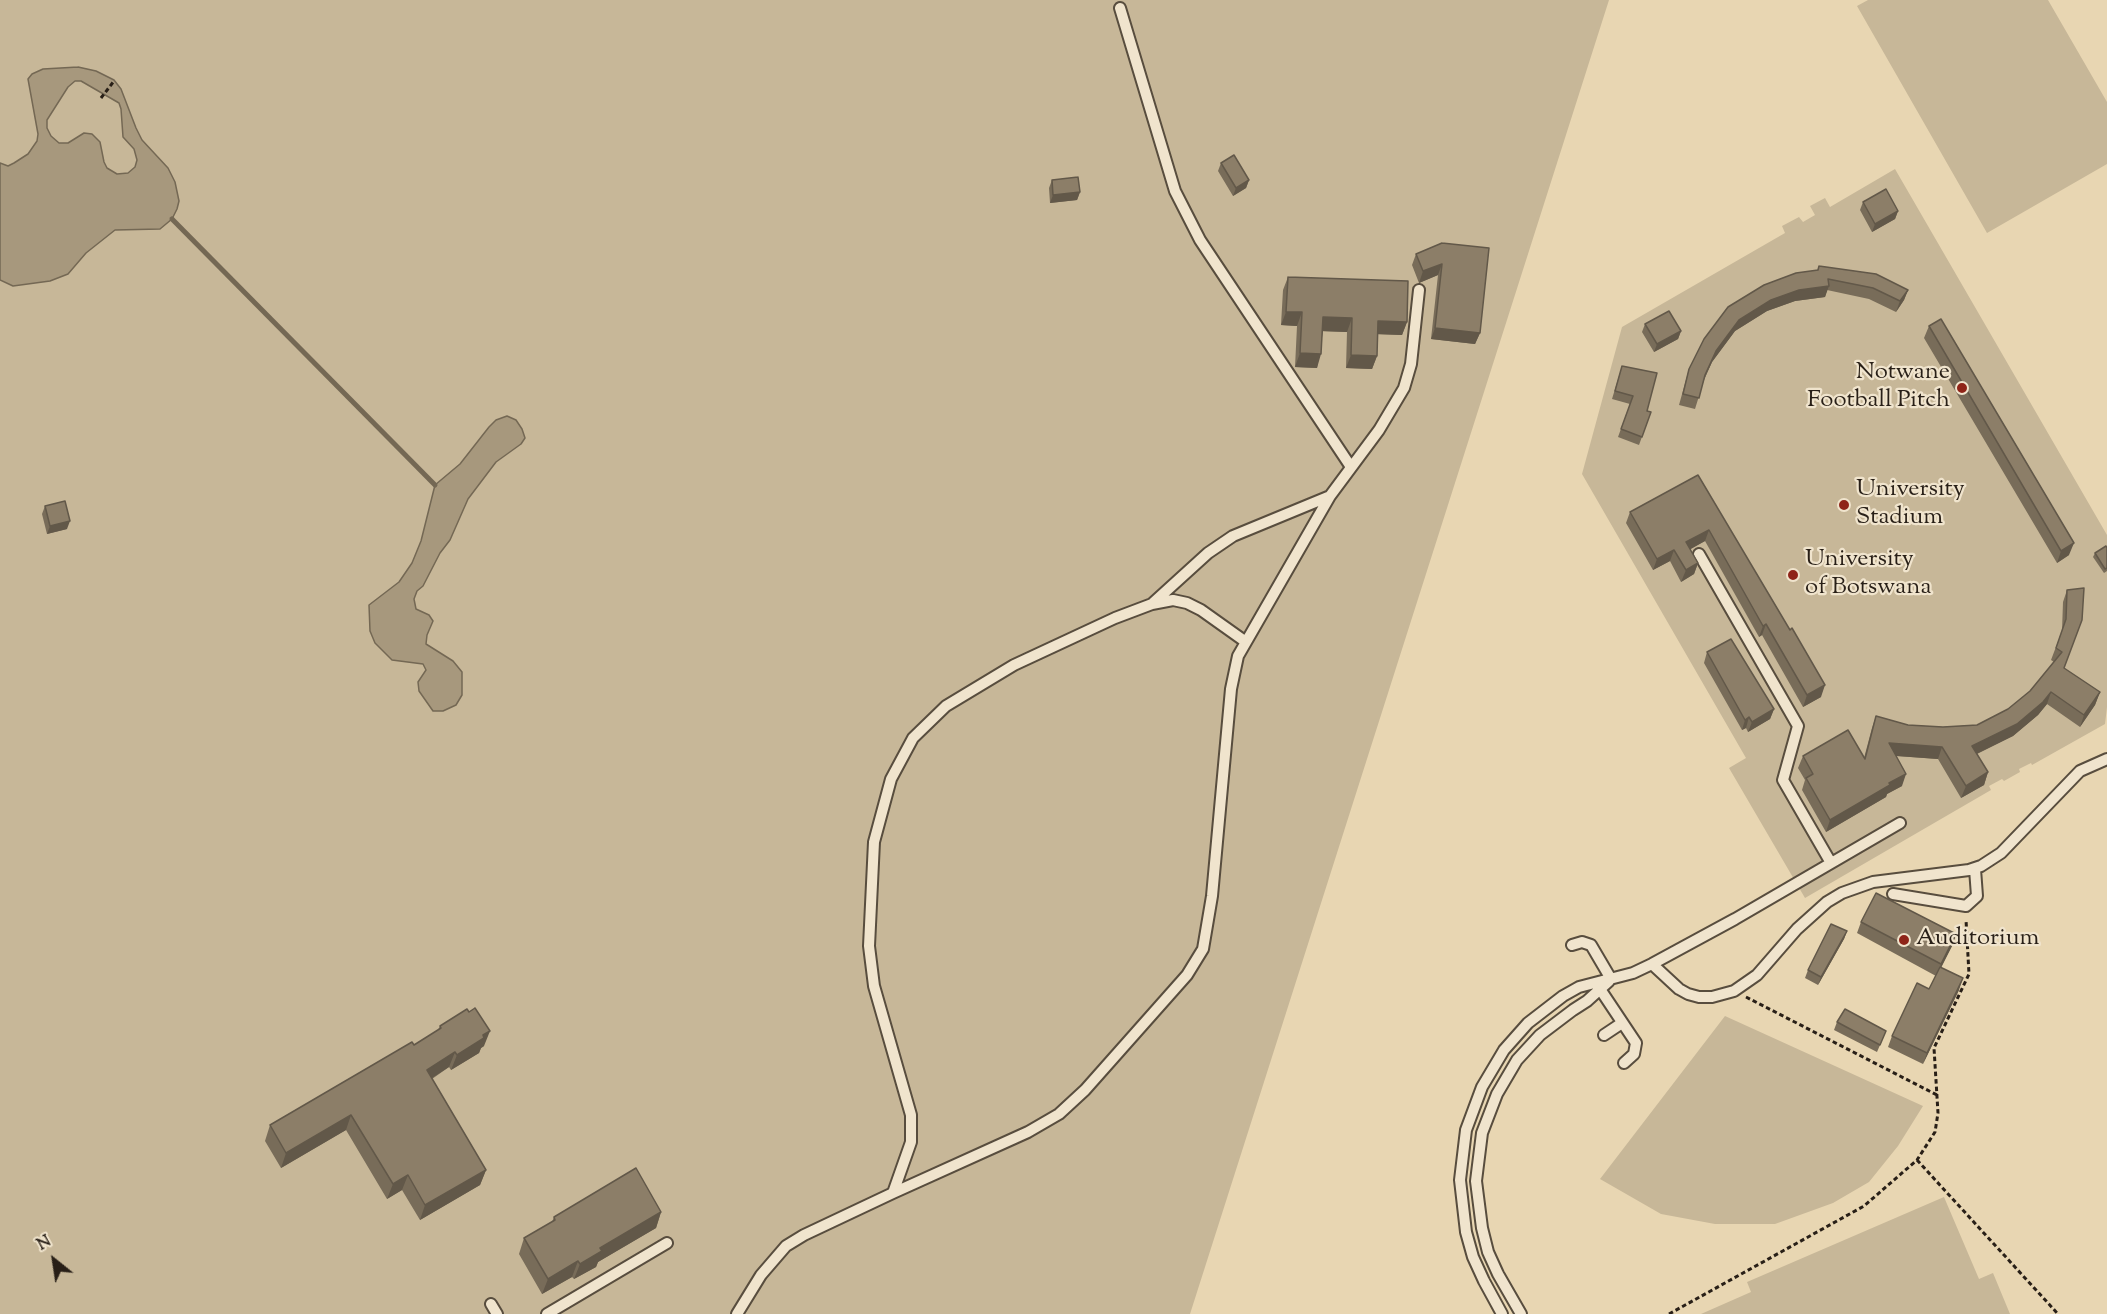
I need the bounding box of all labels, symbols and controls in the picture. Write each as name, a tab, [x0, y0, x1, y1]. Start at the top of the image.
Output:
place label: Notwane Football Pitch	[1807, 360, 1950, 416]
marker: Notwane Football Pitch	[1955, 381, 1969, 395]
place label: University Stadium	[1856, 477, 1965, 533]
marker: University Stadium	[1837, 498, 1851, 512]
place label: University of Botswana	[1805, 547, 1932, 603]
marker: University of Botswana	[1786, 568, 1800, 582]
place label: Auditorium	[1916, 926, 2039, 954]
marker: Auditorium	[1897, 933, 1911, 947]
north arrow	[24, 1230, 84, 1290]
text: N	[33, 1231, 56, 1257]

